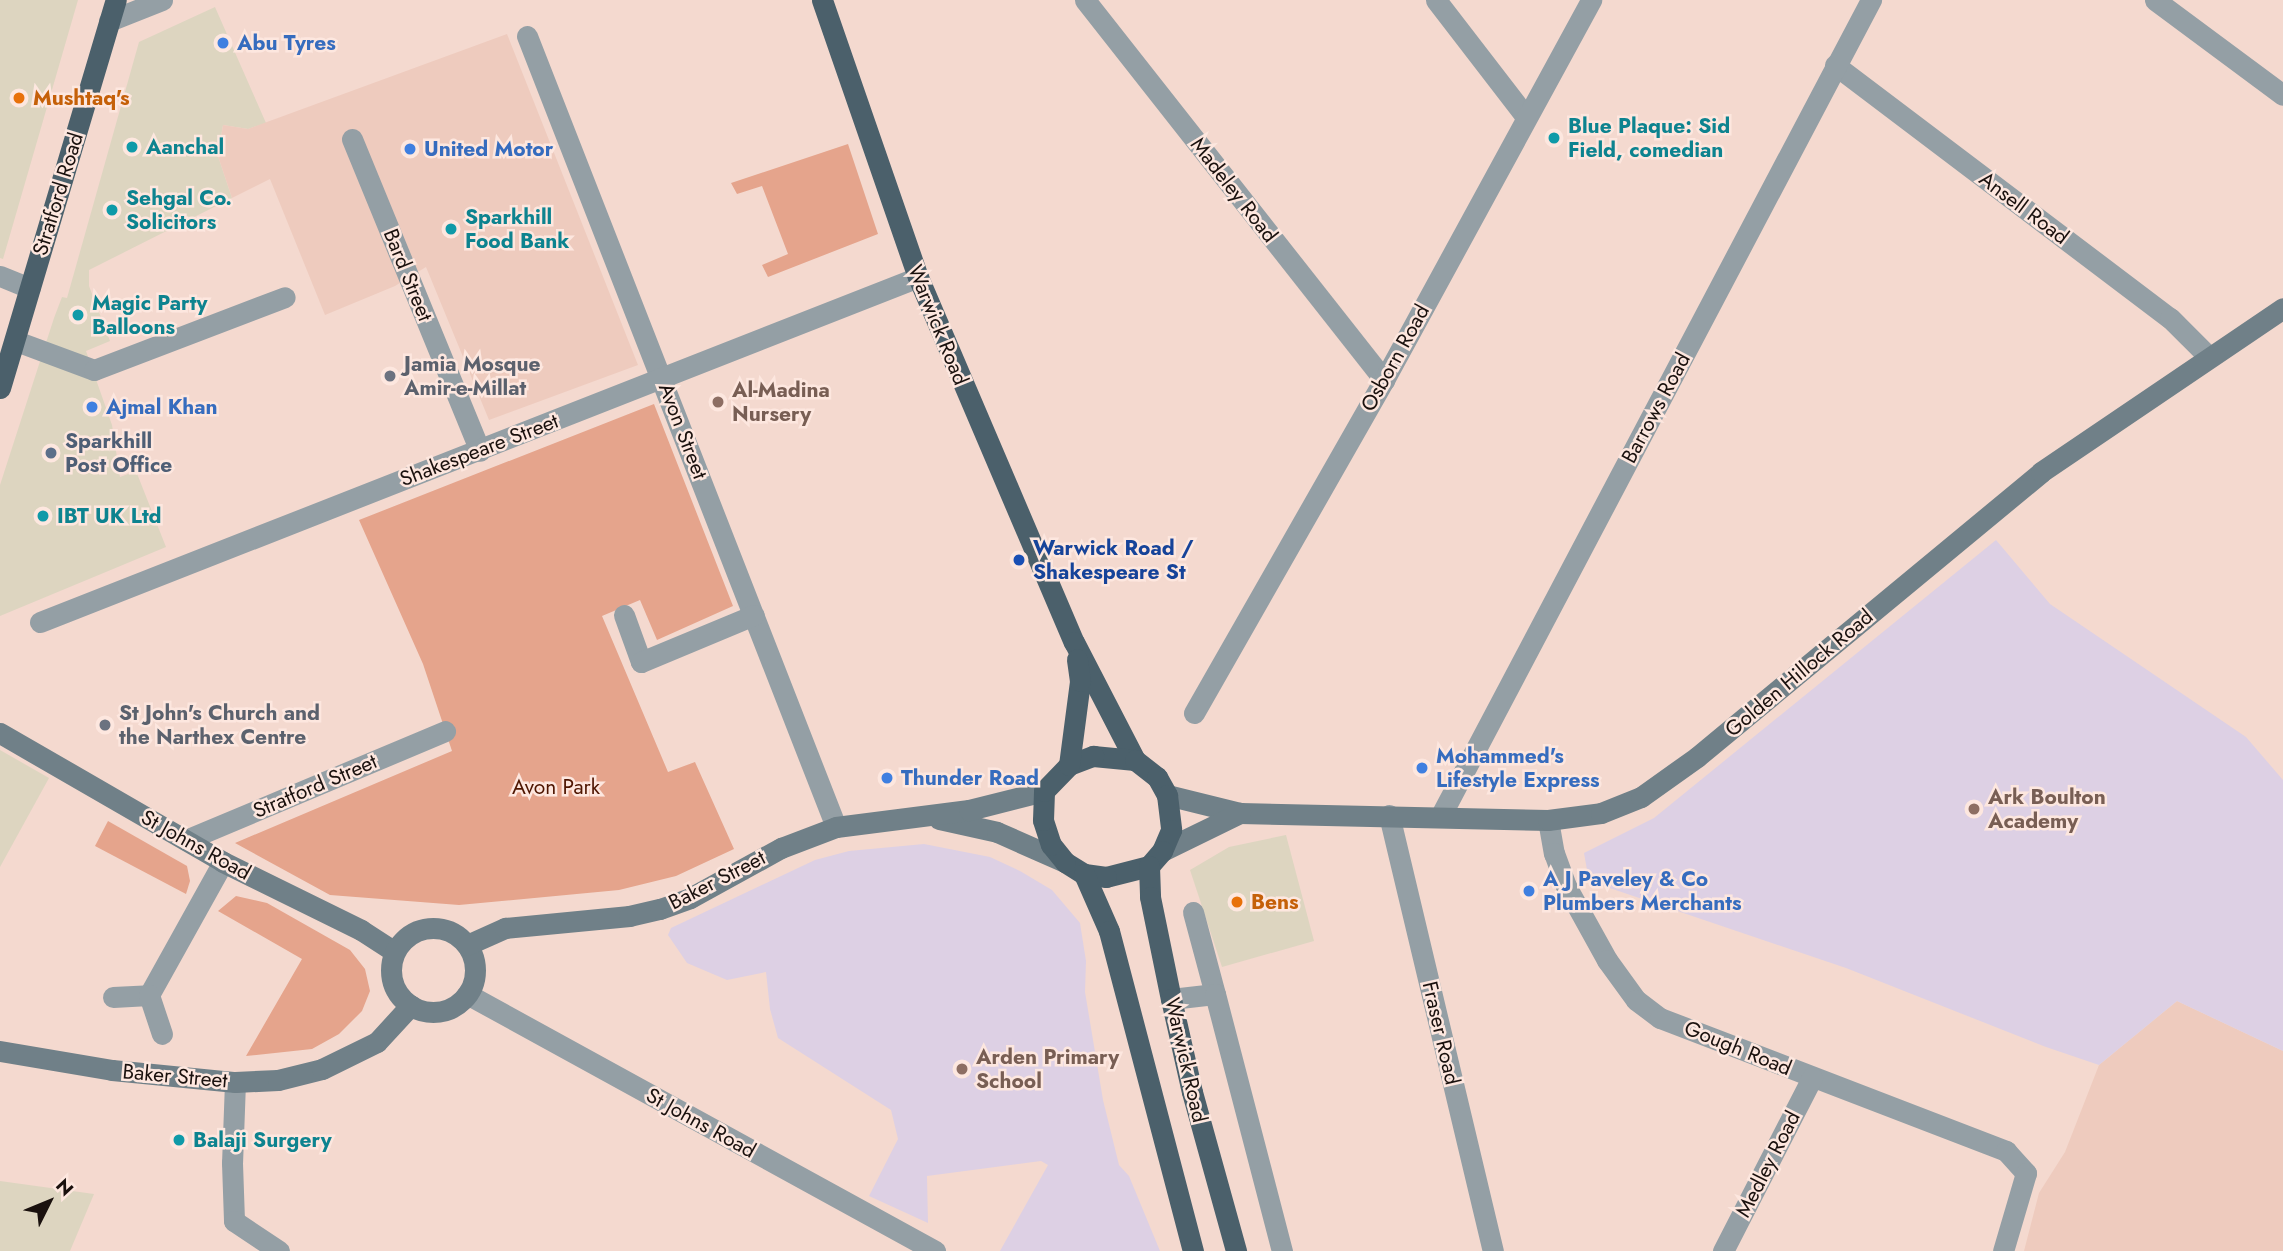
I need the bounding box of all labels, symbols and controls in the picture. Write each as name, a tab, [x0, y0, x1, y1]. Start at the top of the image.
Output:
place label: Abu Tyres	[237, 30, 336, 56]
marker: Abu Tyres	[215, 35, 231, 51]
place label: Mushtaq's	[33, 85, 130, 111]
marker: Mushtaq's	[11, 90, 27, 106]
place label: Blue Plaque: Sid Field, comedian	[1568, 113, 1730, 163]
street label: Stratford Road	[27, 130, 89, 258]
marker: Blue Plaque: Sid Field, comedian	[1546, 130, 1562, 146]
street label: Madeley Road	[1185, 133, 1283, 247]
place label: Aanchal	[146, 134, 224, 160]
place label: United Motor	[424, 136, 553, 162]
marker: Aanchal	[124, 139, 140, 155]
marker: United Motor	[402, 141, 418, 157]
street label: Ansell Road	[1974, 166, 2074, 250]
place label: Sehgal Co. Solicitors	[126, 185, 232, 235]
marker: Sehgal Co. Solicitors	[104, 202, 120, 218]
place label: Sparkhill Food Bank	[465, 204, 569, 254]
marker: Sparkhill Food Bank	[443, 221, 459, 237]
street label: Bard Street	[378, 225, 438, 325]
street label: Warwick Road	[902, 261, 974, 389]
place label: Magic Party Balloons	[92, 290, 207, 340]
street label: Osborn Road	[1355, 300, 1435, 416]
marker: Magic Party Balloons	[70, 307, 86, 323]
street label: Barrows Road	[1616, 348, 1696, 468]
place label: Jamia Mosque Amir-e-Millat	[404, 351, 541, 401]
marker: Jamia Mosque Amir-e-Millat	[382, 368, 398, 384]
place label: Al-Madina Nursery	[732, 377, 830, 427]
street label: Avon Street	[653, 380, 713, 482]
place label: Ajmal Khan	[106, 394, 218, 420]
marker: Al-Madina Nursery	[710, 394, 726, 410]
marker: Ajmal Khan	[84, 399, 100, 415]
street label: Shakespeare Street	[396, 408, 562, 492]
place label: Sparkhill Post Office	[65, 428, 172, 478]
marker: Sparkhill Post Office	[43, 445, 59, 461]
place label: IBT UK Ltd	[57, 503, 162, 529]
marker: IBT UK Ltd	[35, 508, 51, 524]
place label: Warwick Road / Shakespeare St	[1033, 535, 1194, 585]
marker: Warwick Road / Shakespeare St	[1011, 552, 1027, 568]
street label: Golden Hillock Road	[1720, 604, 1878, 742]
place label: St John's Church and the Narthex Centre	[119, 700, 320, 750]
marker: St John's Church and the Narthex Centre	[97, 717, 113, 733]
place label: Mohammed's Lifestyle Express	[1436, 743, 1600, 793]
street label: Stratford Street	[249, 749, 381, 823]
marker: Mohammed's Lifestyle Express	[1414, 760, 1430, 776]
place label: Thunder Road	[901, 765, 1039, 791]
marker: Thunder Road	[879, 770, 895, 786]
park label: Avon Park	[512, 774, 600, 800]
place label: Ark Boulton Academy	[1988, 784, 2106, 834]
marker: Ark Boulton Academy	[1966, 801, 1982, 817]
street label: St Johns Road	[137, 805, 255, 885]
street label: Baker Street	[664, 845, 770, 915]
place label: A J Paveley & Co Plumbers Merchants	[1543, 866, 1742, 916]
marker: A J Paveley & Co Plumbers Merchants	[1521, 883, 1537, 899]
place label: Bens	[1251, 889, 1299, 915]
marker: Bens	[1229, 894, 1245, 910]
street label: Fraser Road	[1417, 979, 1465, 1087]
street label: Warwick Road	[1159, 995, 1213, 1125]
street label: Gough Road	[1681, 1015, 1795, 1081]
place label: Arden Primary School	[976, 1044, 1119, 1094]
street label: Baker Street	[122, 1059, 228, 1093]
marker: Arden Primary School	[954, 1061, 970, 1077]
street label: St Johns Road	[642, 1083, 760, 1163]
street label: Medley Road	[1730, 1107, 1806, 1221]
place label: Balaji Surgery	[193, 1127, 332, 1153]
marker: Balaji Surgery	[171, 1132, 187, 1148]
north arrow	[14, 1167, 84, 1237]
text: N	[50, 1173, 80, 1202]

